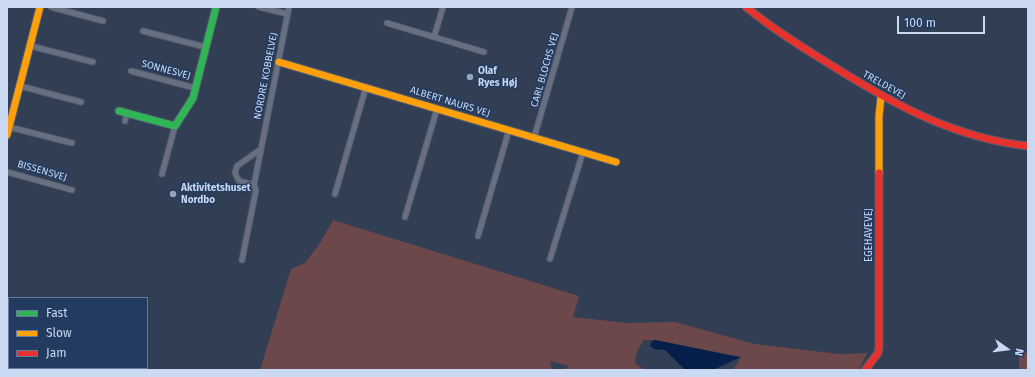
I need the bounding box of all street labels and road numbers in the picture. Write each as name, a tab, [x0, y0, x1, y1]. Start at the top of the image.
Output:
street label: NORDRE KOBBELVEJ	[252, 31, 280, 121]
street label: CARL BLOCHS VEJ	[529, 31, 561, 109]
street label: SONNESVEJ	[140, 58, 192, 82]
street label: TRELDEVEJ	[860, 68, 908, 102]
street label: ALBERT NAURS VEJ	[409, 84, 491, 120]
street label: BISSENSVEJ	[16, 158, 68, 184]
street label: EGEHAVEVEJ	[863, 208, 875, 262]

